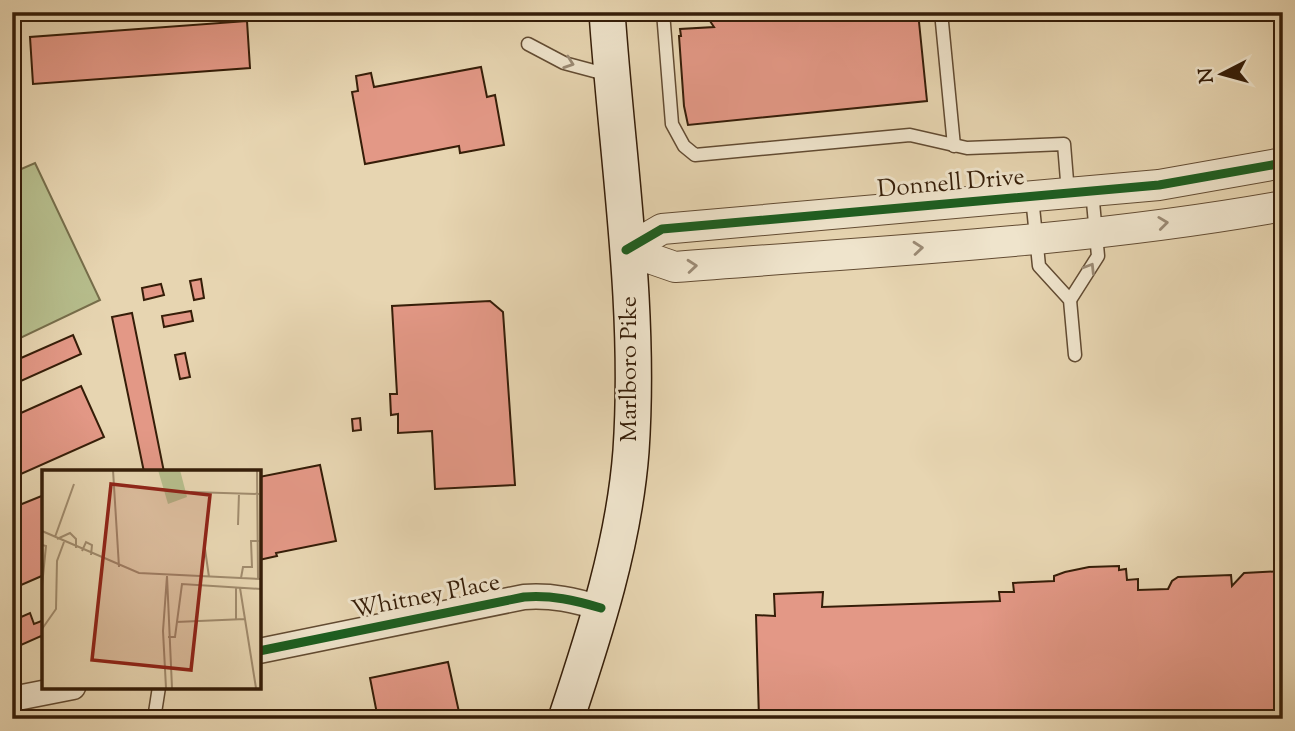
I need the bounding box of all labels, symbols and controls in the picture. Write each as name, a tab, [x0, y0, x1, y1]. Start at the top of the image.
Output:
north arrow	[1186, 38, 1256, 108]
one-way arrow	[562, 55, 574, 69]
text: N	[1193, 67, 1222, 84]
street label: Donnell Drive	[876, 161, 1026, 207]
one-way arrow	[1157, 216, 1169, 231]
one-way arrow	[913, 241, 924, 256]
one-way arrow	[686, 259, 697, 274]
one-way arrow	[1082, 263, 1095, 276]
street label: Marlboro Pike	[613, 296, 647, 442]
inset map	[42, 470, 261, 689]
street label: Whitney Place	[349, 566, 503, 628]

